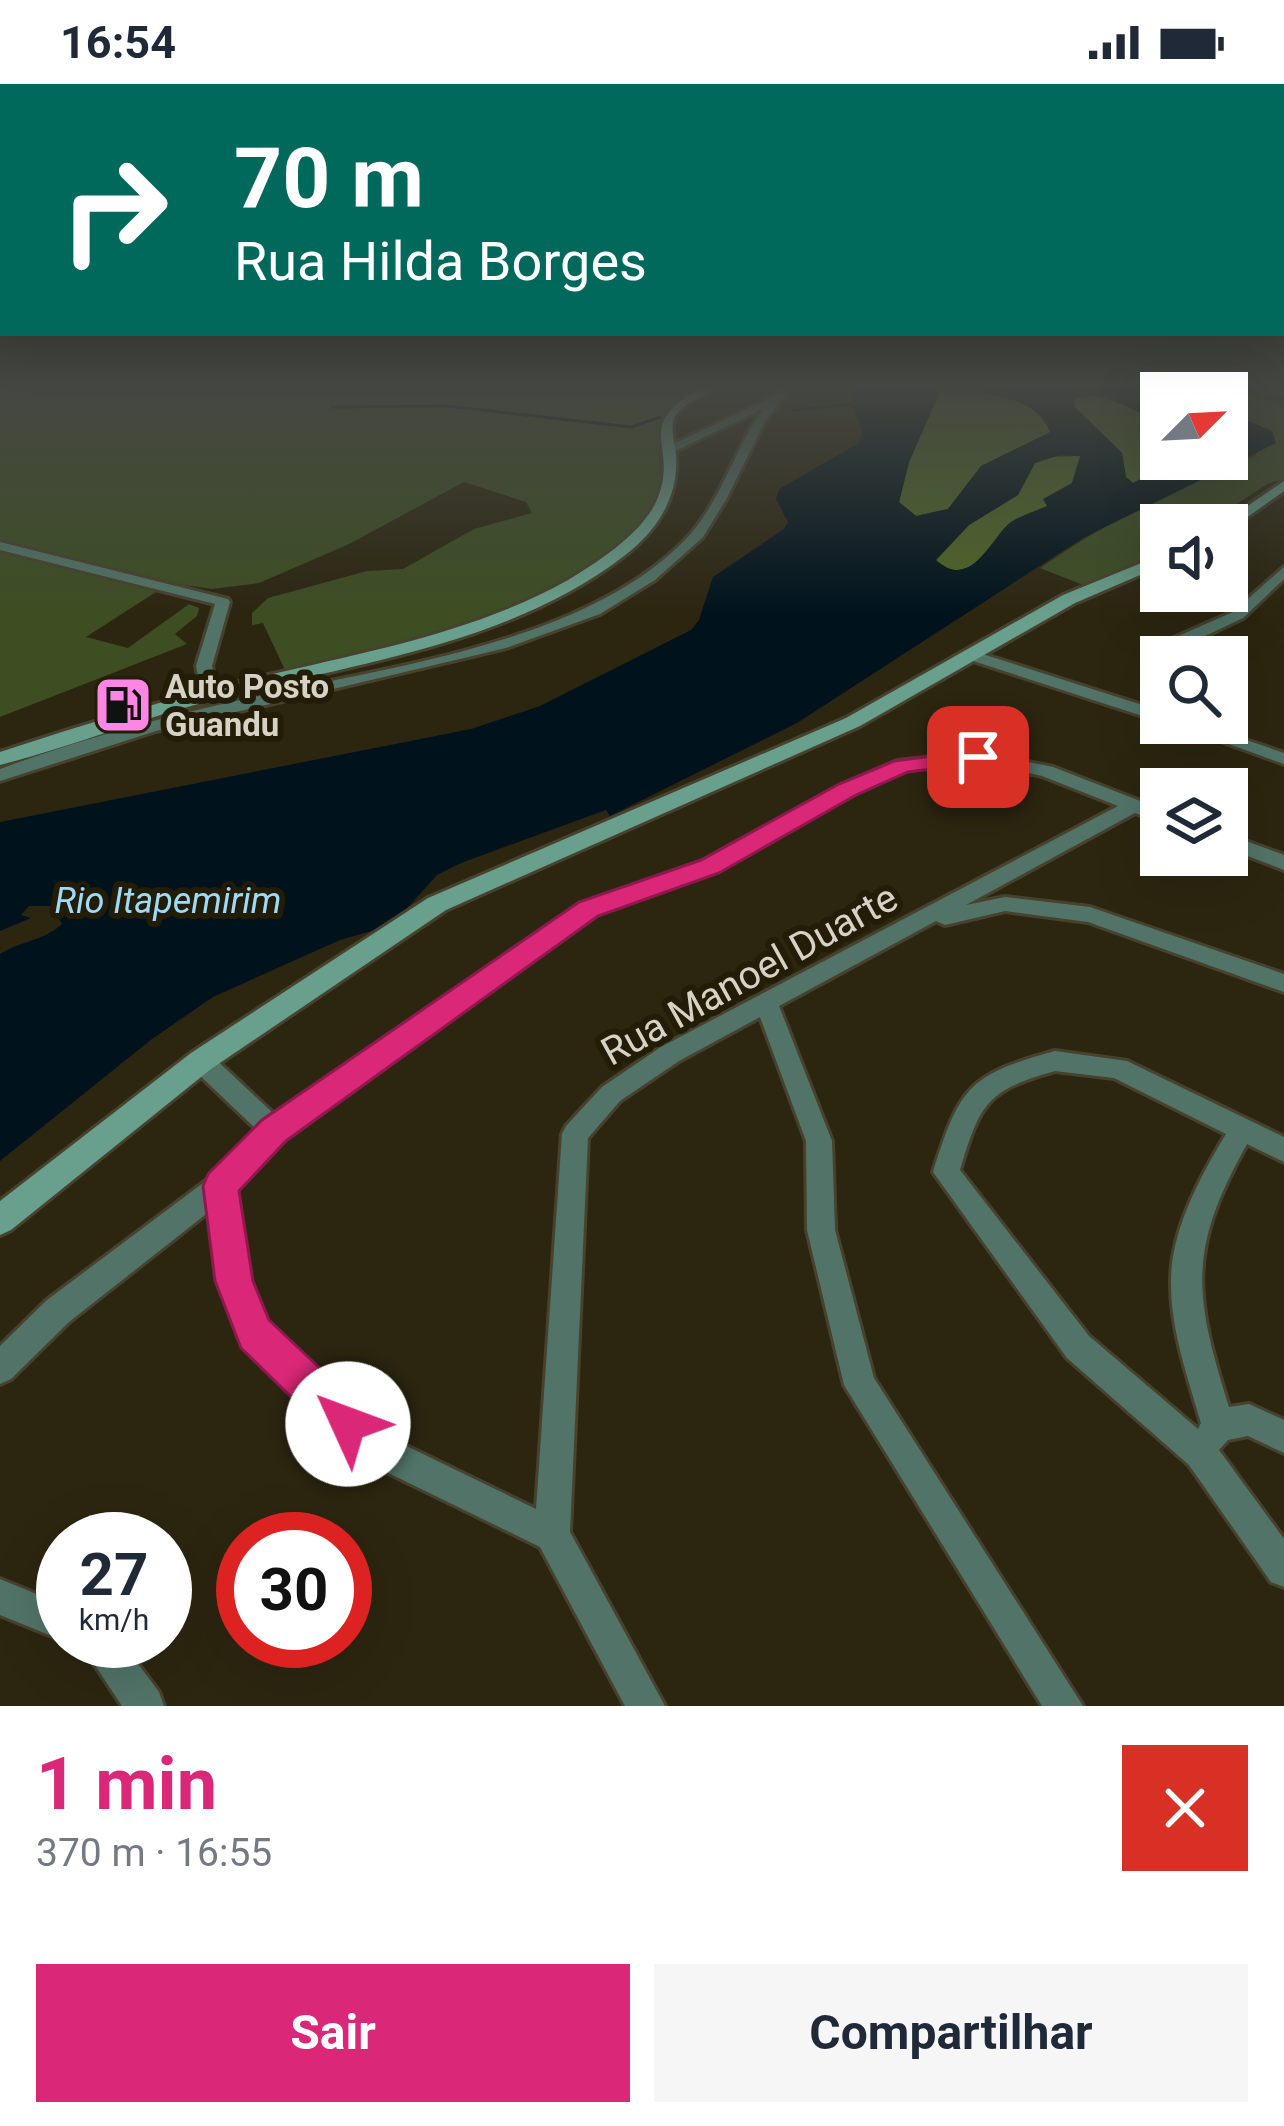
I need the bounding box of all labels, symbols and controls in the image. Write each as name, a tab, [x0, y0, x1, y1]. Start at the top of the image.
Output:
text: 16:54	[60, 16, 176, 69]
text: 70 m	[234, 129, 424, 228]
icon: right	[36, 132, 192, 288]
text: Rua Hilda Borges	[234, 230, 647, 293]
north arrow	[1140, 372, 1248, 480]
map controls	[1140, 372, 1248, 876]
button: sound	[1140, 504, 1248, 612]
button: search	[1140, 636, 1248, 744]
place label: Auto Posto Guandu	[165, 667, 329, 744]
fuel station icon: Auto Posto Guandu	[92, 674, 154, 736]
pin	[927, 706, 1029, 808]
icon: arrive	[945, 724, 1011, 790]
button: layers	[1140, 768, 1248, 876]
street label: Rua Manoel Duarte	[593, 874, 905, 1075]
water label: Rio Itapemirim	[55, 880, 281, 922]
position arrow	[285, 1361, 411, 1487]
speed limit sign: 30	[216, 1512, 372, 1668]
text: 27	[80, 1539, 148, 1610]
text: km/h	[79, 1602, 149, 1637]
text: 1 min	[36, 1742, 217, 1827]
button: close	[1122, 1745, 1248, 1871]
text: 370 m · 16:55	[36, 1830, 272, 1876]
button: Sair	[36, 1964, 630, 2102]
button: Compartilhar	[654, 1964, 1248, 2102]

